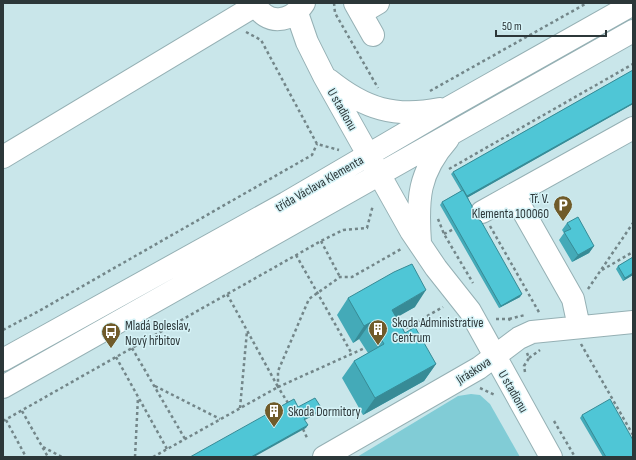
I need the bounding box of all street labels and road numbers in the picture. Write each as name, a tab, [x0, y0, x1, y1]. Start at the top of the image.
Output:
street label: U stadionu	[324, 85, 361, 134]
street label: třída Václava Klementa	[273, 152, 366, 216]
street label: Jiráskova	[452, 354, 494, 388]
street label: U stadionu	[495, 367, 532, 416]

